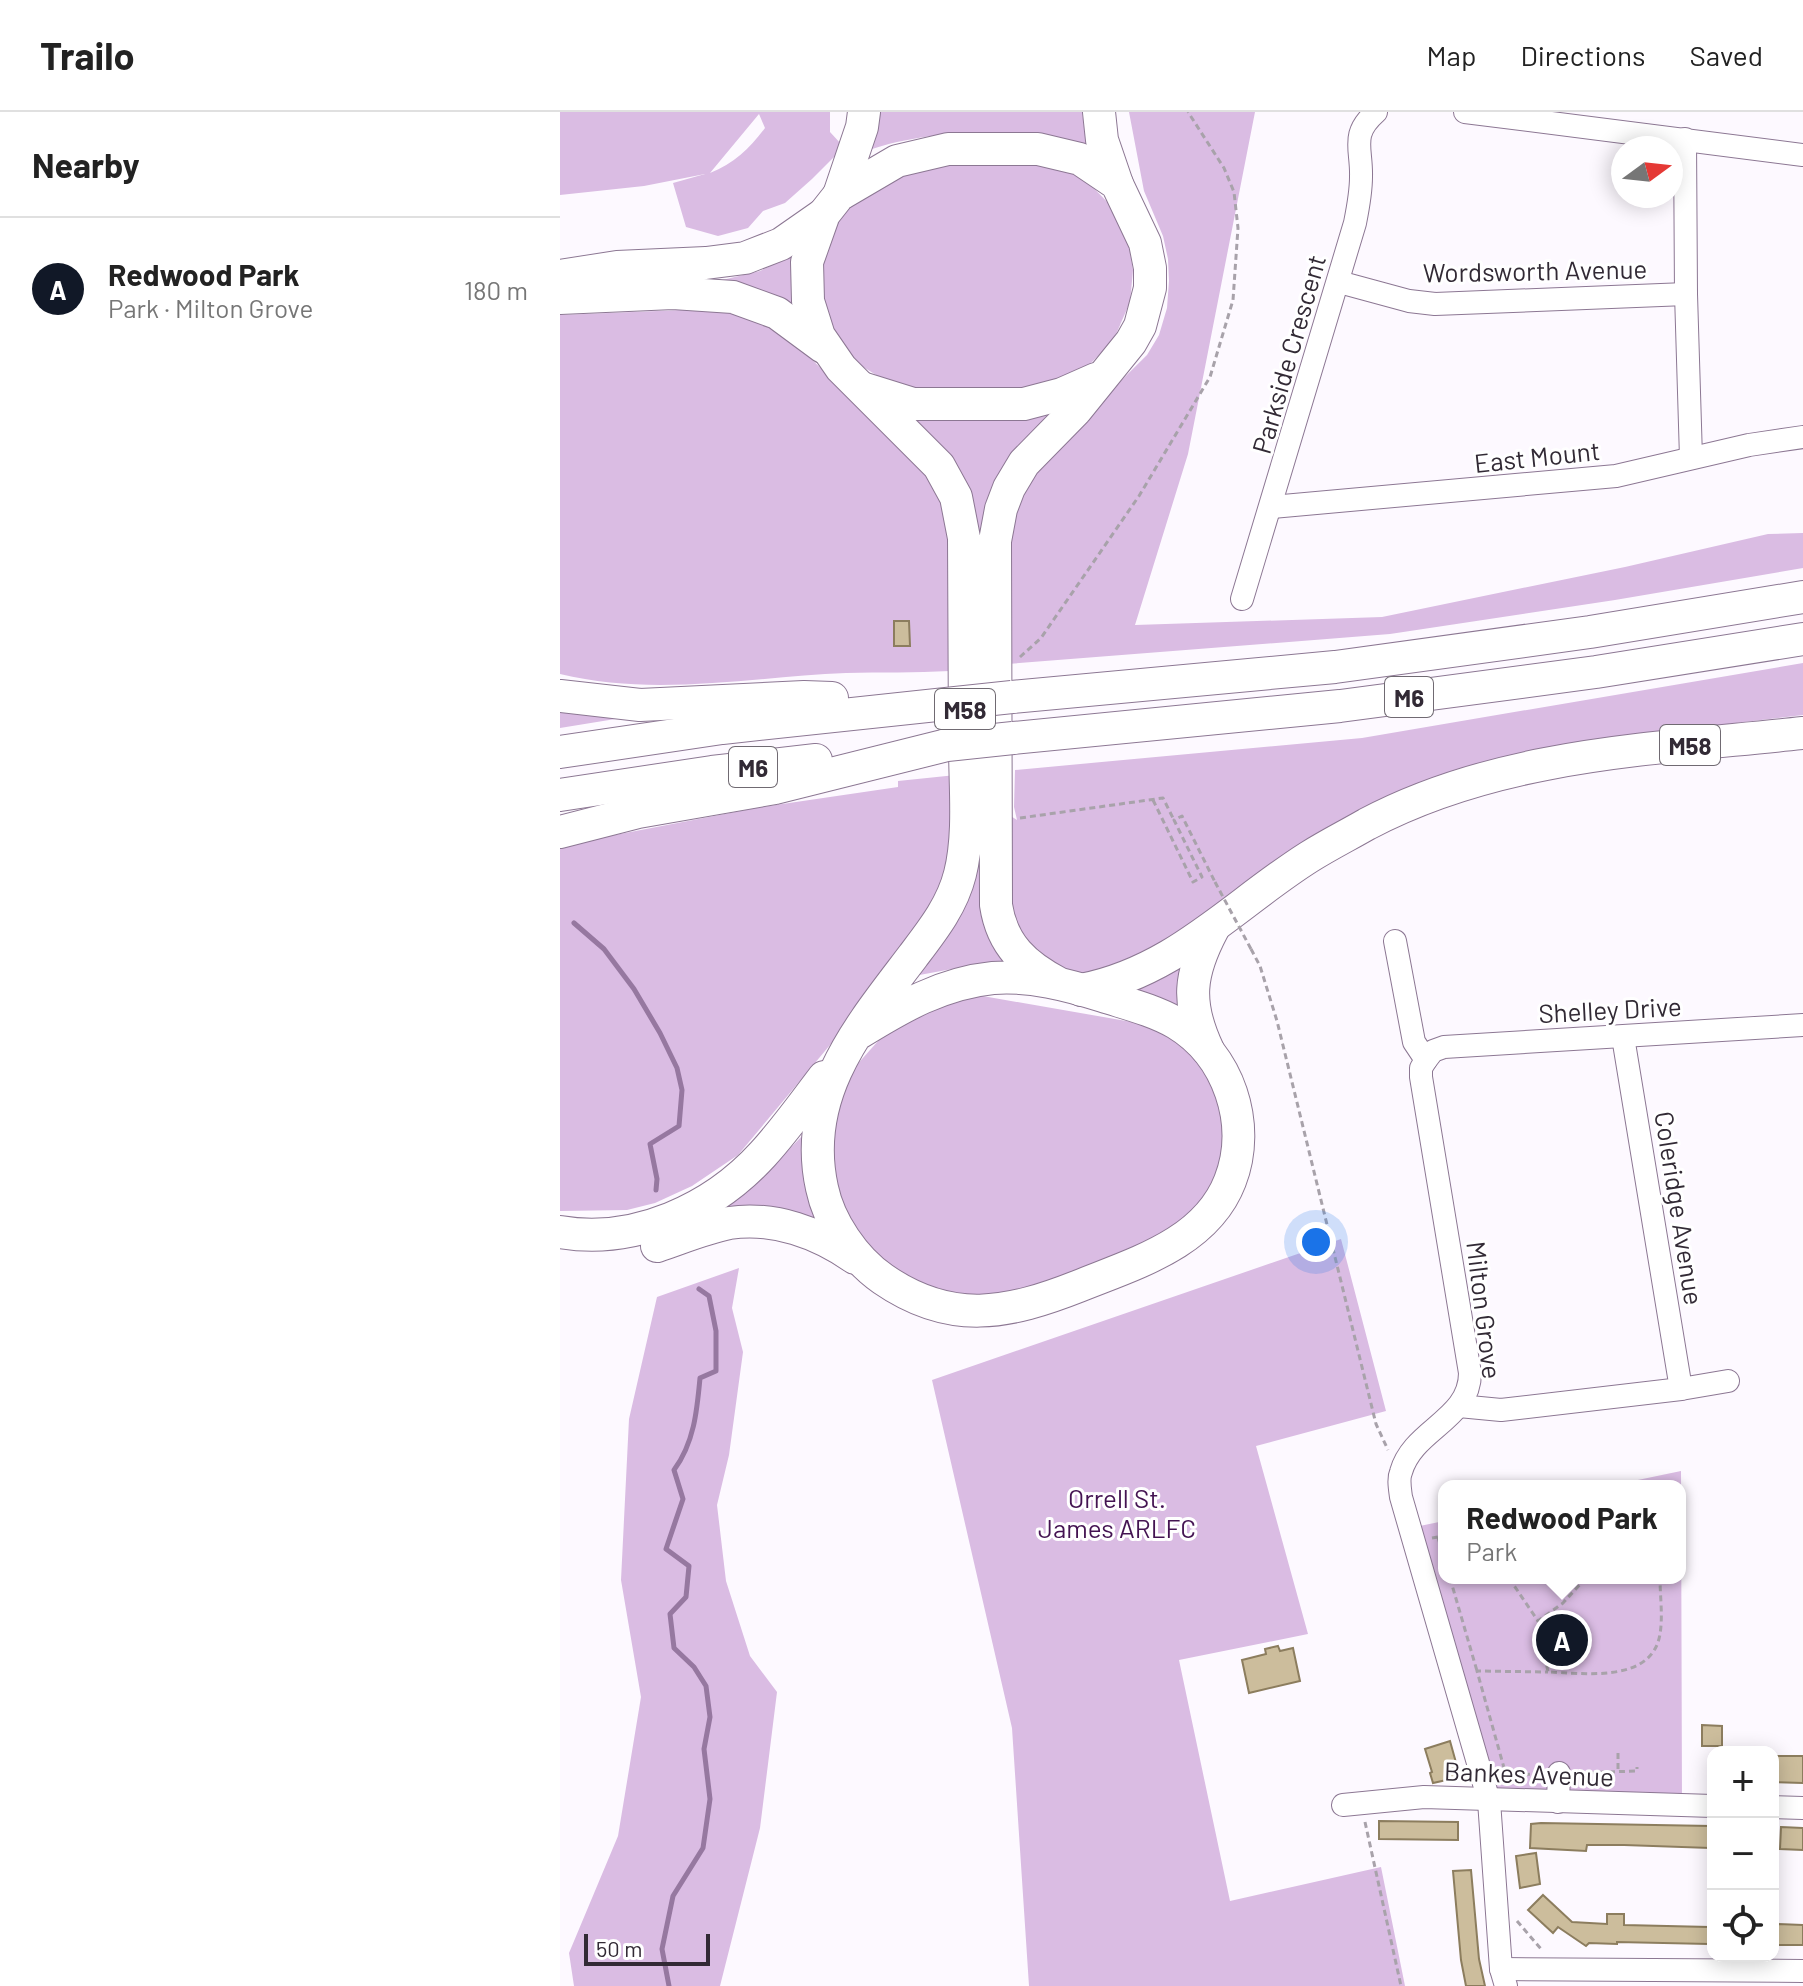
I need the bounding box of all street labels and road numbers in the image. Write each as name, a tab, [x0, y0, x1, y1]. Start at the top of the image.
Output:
street label: Parkside Crescent	[1245, 251, 1331, 457]
street label: Wordsworth Avenue	[1422, 253, 1648, 287]
street label: East Mount	[1473, 434, 1601, 478]
road number: M6	[1385, 677, 1433, 717]
road number: M58	[935, 689, 995, 729]
road number: M58	[1660, 725, 1720, 765]
road number: M6	[729, 747, 777, 787]
street label: Shelley Drive	[1538, 990, 1682, 1028]
street label: Coleridge Avenue	[1649, 1109, 1711, 1307]
street label: Milton Grove	[1461, 1239, 1509, 1381]
street label: Bankes Avenue	[1444, 1755, 1614, 1791]

